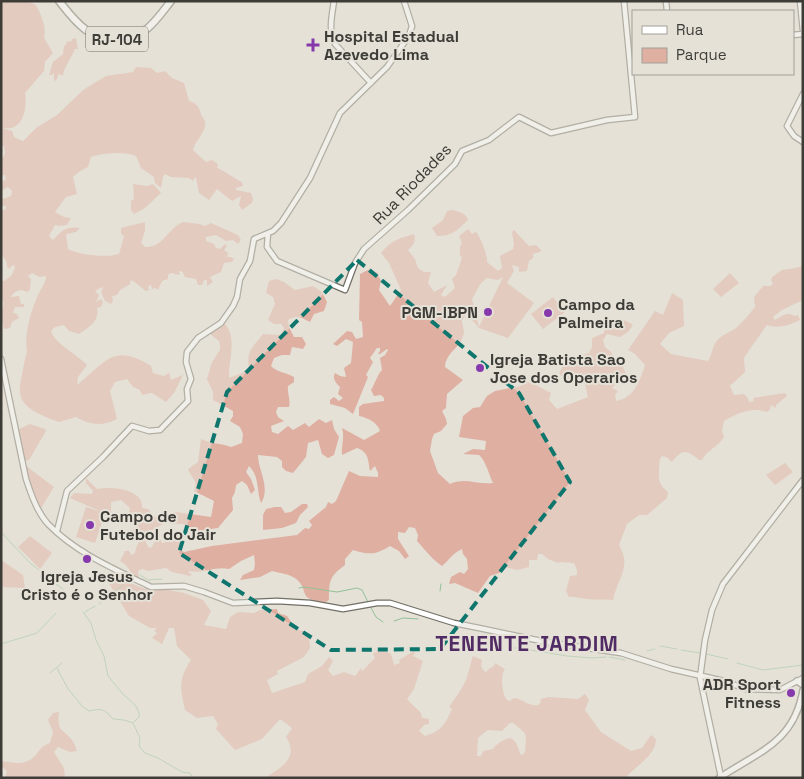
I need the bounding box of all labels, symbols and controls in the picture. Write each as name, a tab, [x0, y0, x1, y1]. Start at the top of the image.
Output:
legend	[632, 10, 794, 75]
text: Rua	[676, 20, 704, 39]
road number: RJ-104	[86, 26, 148, 52]
place label: Hospital Estadual Azevedo Lima	[324, 26, 459, 65]
marker: Hospital Estadual Azevedo Lima	[306, 38, 320, 52]
text: Parque	[676, 45, 727, 64]
street label: Rua Riodades	[368, 139, 456, 229]
place label: Campo da Palmeira	[558, 294, 635, 333]
place label: PGM-IBPN	[401, 302, 478, 323]
marker: PGM-IBPN	[482, 306, 494, 318]
marker: Campo da Palmeira	[542, 307, 554, 319]
place label: Igreja Batista Sao Jose dos Operarios	[490, 349, 638, 388]
marker: Igreja Batista Sao Jose dos Operarios	[474, 362, 486, 374]
place label: Campo de Futebol do Jair	[100, 506, 216, 545]
marker: Campo de Futebol do Jair	[84, 519, 96, 531]
marker: Igreja Jesus Cristo é o Senhor	[81, 553, 93, 565]
place label: Igreja Jesus Cristo é o Senhor	[21, 566, 153, 605]
district label: TENENTE JARDIM	[435, 630, 619, 657]
place label: ADR Sport Fitness	[703, 674, 781, 713]
marker: ADR Sport Fitness	[785, 687, 797, 699]

